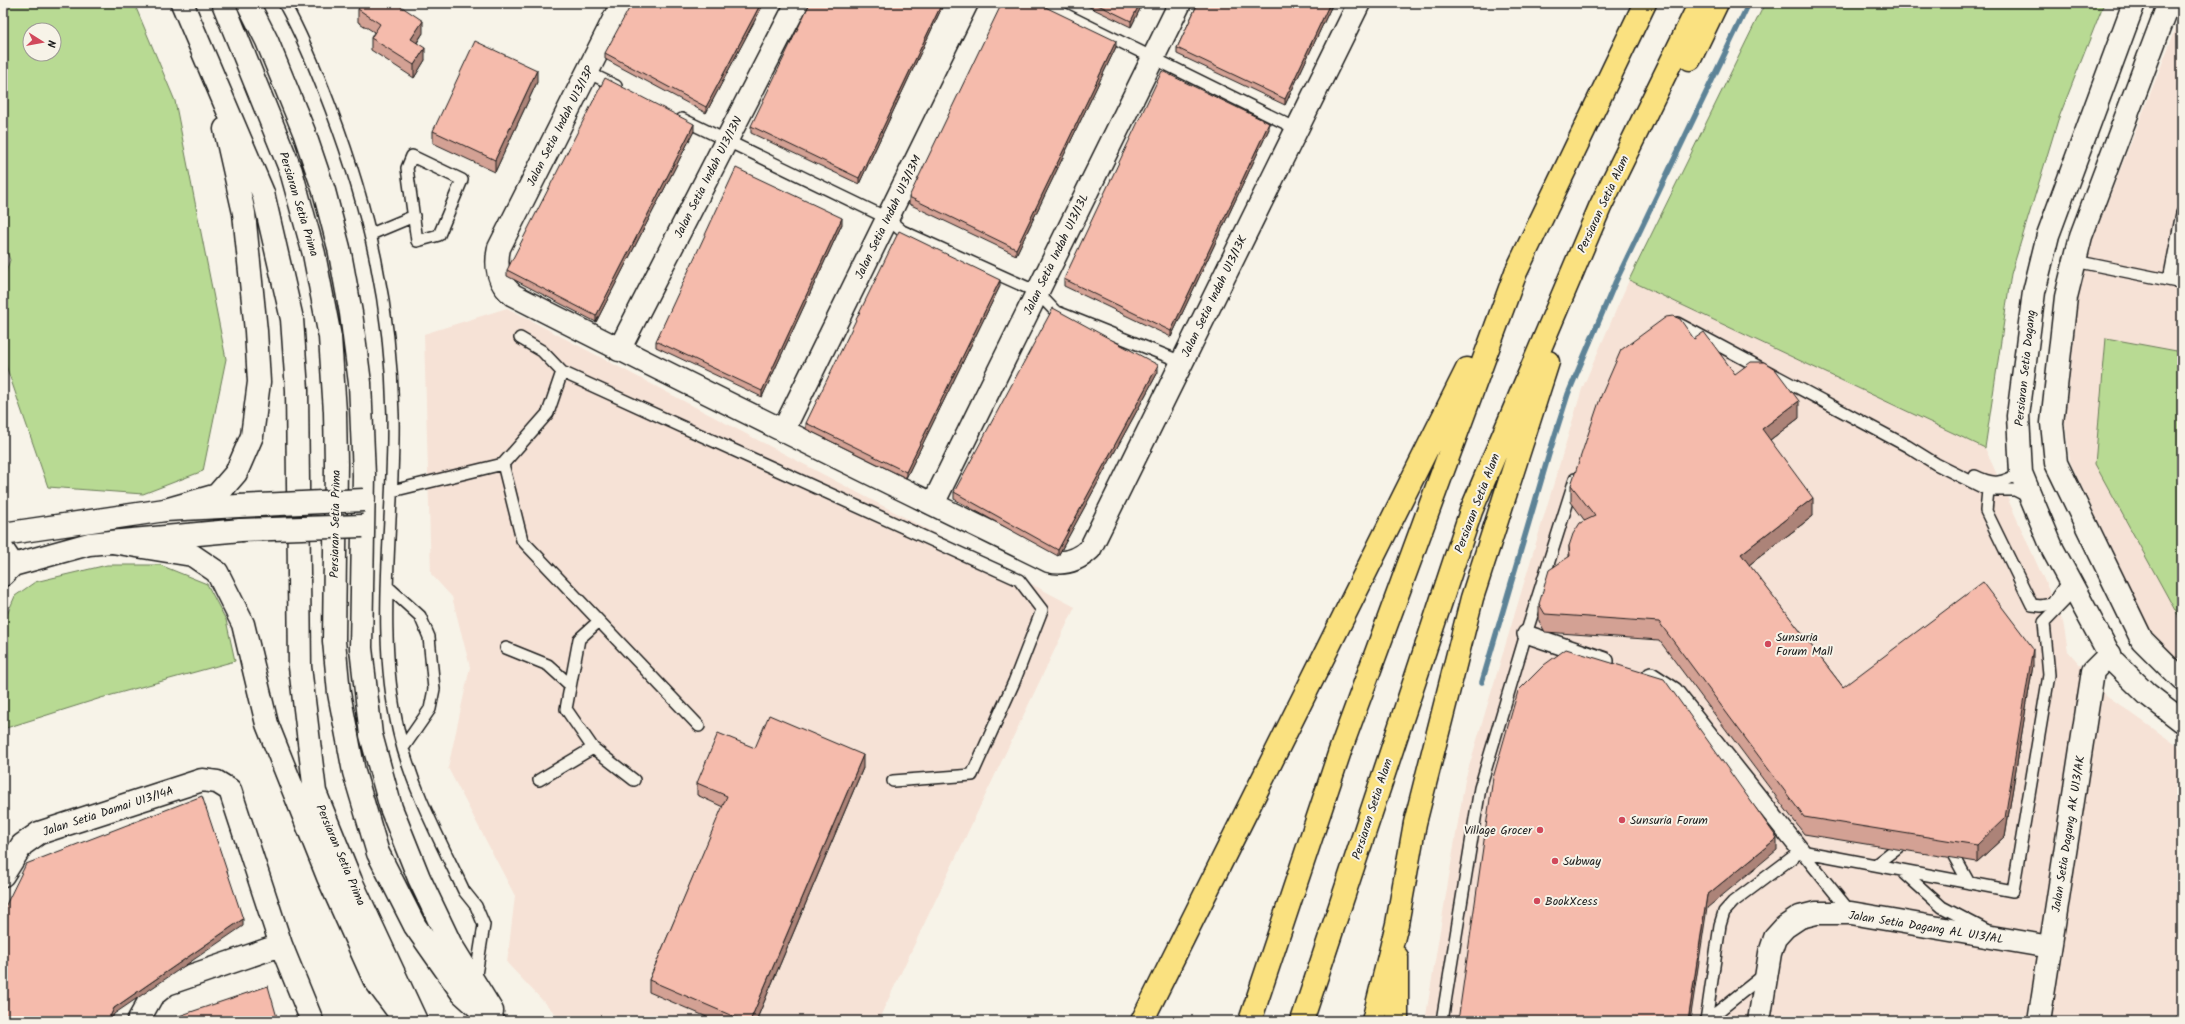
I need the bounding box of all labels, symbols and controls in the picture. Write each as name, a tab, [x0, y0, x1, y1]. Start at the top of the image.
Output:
north arrow	[22, 22, 62, 62]
text: N	[41, 39, 60, 49]
street label: Jalan Setia Indah U13/13P	[522, 62, 599, 190]
street label: Jalan Setia Indah U13/13N	[669, 113, 747, 241]
street label: Persiaran Setia Prima	[274, 149, 324, 259]
street label: Jalan Setia Indah U13/13M	[850, 152, 927, 282]
street label: Persiaran Setia Alam	[1573, 152, 1635, 256]
street label: Jalan Setia Indah U13/13L	[1019, 190, 1094, 318]
street label: Jalan Setia Indah U13/13K	[1177, 231, 1253, 360]
street label: Persiaran Setia Dagang	[2010, 309, 2041, 427]
street label: Persiaran Setia Alam	[1450, 450, 1505, 556]
street label: Persiaran Setia Prima	[325, 469, 346, 578]
place label: Sunsuria Forum Mall	[1776, 628, 1833, 661]
marker: Sunsuria Forum Mall	[1763, 639, 1773, 649]
street label: Jalan Setia Dagang AK U13/AK	[2047, 754, 2090, 914]
street label: Persiaran Setia Alam	[1347, 756, 1398, 862]
street label: Jalan Setia Damai U13/14A	[40, 781, 176, 842]
street label: Persiaran Setia Prima	[311, 802, 371, 909]
place label: Sunsuria Forum	[1630, 811, 1708, 830]
marker: Sunsuria Forum	[1617, 815, 1627, 825]
place label: Village Grocer	[1464, 821, 1533, 840]
marker: Village Grocer	[1535, 825, 1545, 835]
place label: Subway	[1563, 852, 1601, 871]
marker: Subway	[1550, 856, 1560, 866]
place label: BookXcess	[1545, 892, 1598, 911]
marker: BookXcess	[1532, 896, 1542, 906]
street label: Jalan Setia Dagang AL U13/AL	[1847, 906, 2005, 949]

